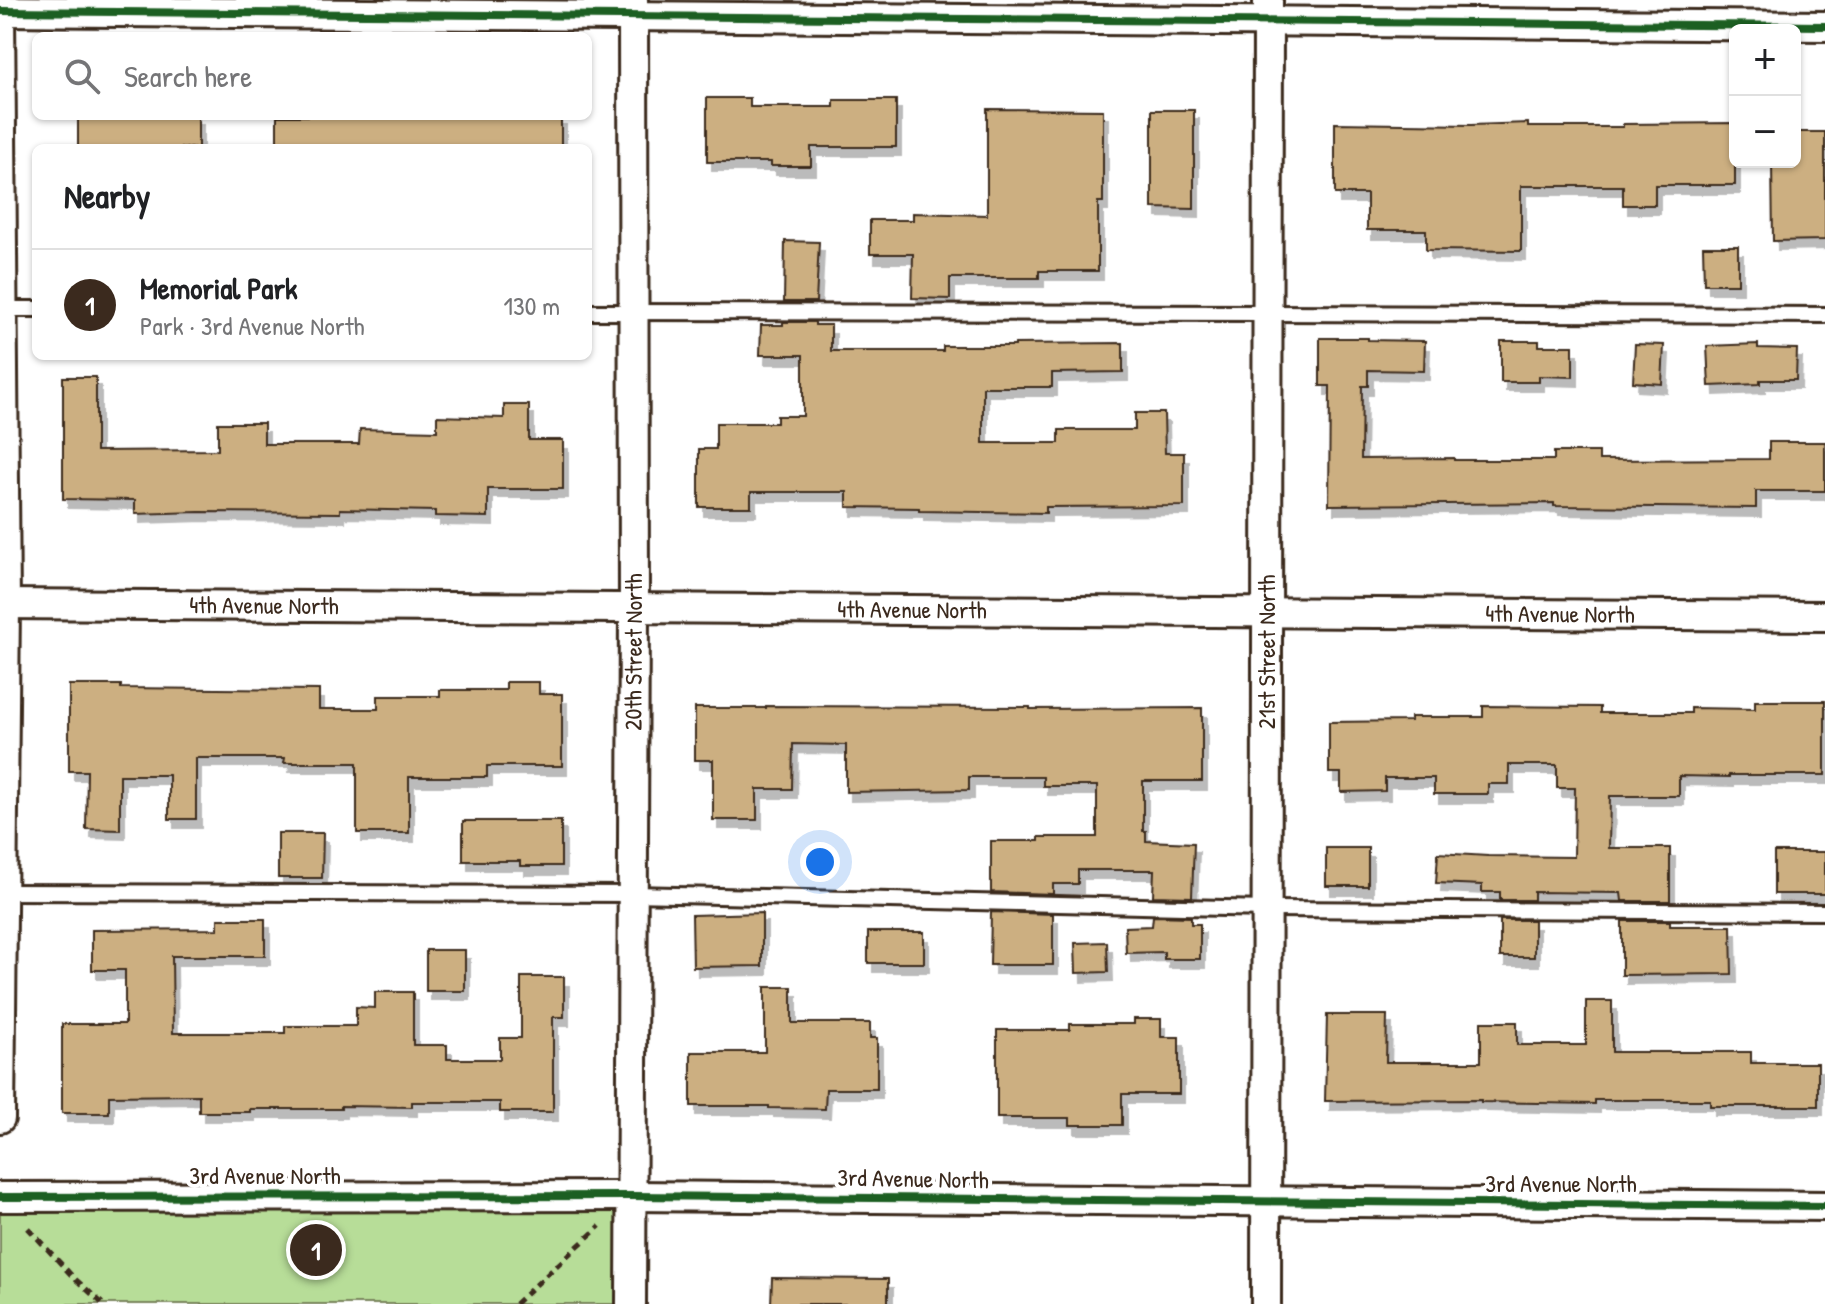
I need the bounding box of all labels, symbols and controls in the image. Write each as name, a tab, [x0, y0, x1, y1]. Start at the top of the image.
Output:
map controls	[1729, 24, 1801, 168]
button: +	[1729, 24, 1801, 96]
search box	[32, 32, 592, 120]
icon: search	[60, 54, 104, 98]
text: Search here	[124, 56, 252, 96]
button: −	[1729, 96, 1801, 168]
text: Nearby	[64, 173, 150, 219]
text: Memorial Park	[140, 268, 297, 308]
text: 1	[85, 288, 95, 323]
text: 130 m	[504, 288, 560, 323]
text: Park · 3rd Avenue North	[140, 308, 365, 343]
street label: 20th Street North	[616, 573, 649, 731]
street label: 21st Street North	[1250, 575, 1282, 729]
street label: 4th Avenue North	[189, 588, 339, 621]
street label: 4th Avenue North	[837, 593, 987, 625]
street label: 4th Avenue North	[1485, 597, 1635, 630]
your location	[800, 842, 840, 882]
street label: 3rd Avenue North	[189, 1159, 341, 1191]
street label: 3rd Avenue North	[837, 1161, 989, 1195]
street label: 3rd Avenue North	[1485, 1167, 1637, 1199]
pin: 1	[290, 1220, 342, 1280]

